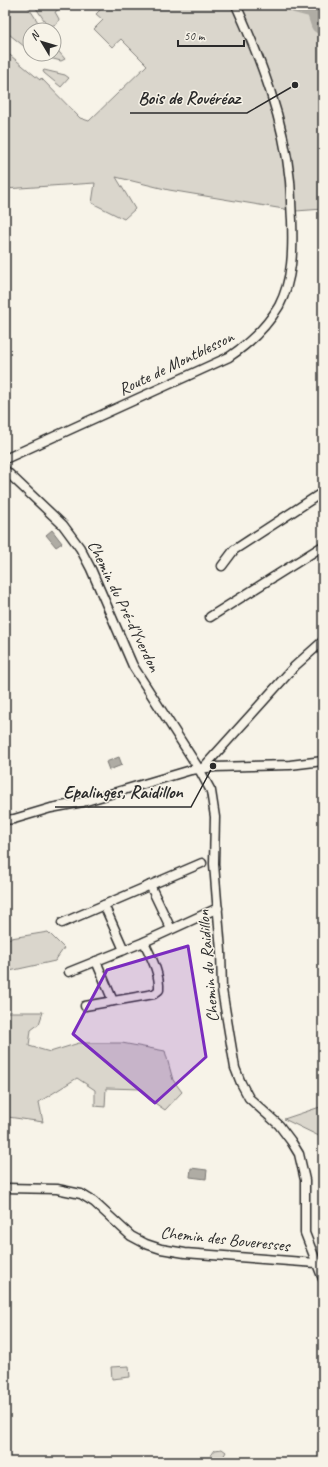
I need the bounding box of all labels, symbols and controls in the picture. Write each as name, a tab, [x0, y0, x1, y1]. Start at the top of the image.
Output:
north arrow	[22, 22, 62, 62]
scale bar	[178, 22, 244, 48]
text: N	[27, 27, 43, 43]
text: 50 m	[184, 28, 206, 44]
callout: Bois de Rovéréaz	[130, 83, 247, 113]
text: Bois de Rovéréaz	[138, 87, 242, 109]
street label: Route de Montblesson	[115, 325, 238, 400]
street label: Chemin du Pré-d'Yverdon	[83, 537, 165, 676]
callout: Epalinges, Raidillon	[55, 777, 191, 807]
text: Epalinges, Raidillon	[63, 781, 183, 803]
street label: Chemin du Raidillon	[193, 909, 223, 1023]
street label: Chemin des Boveresses	[160, 1222, 293, 1256]

